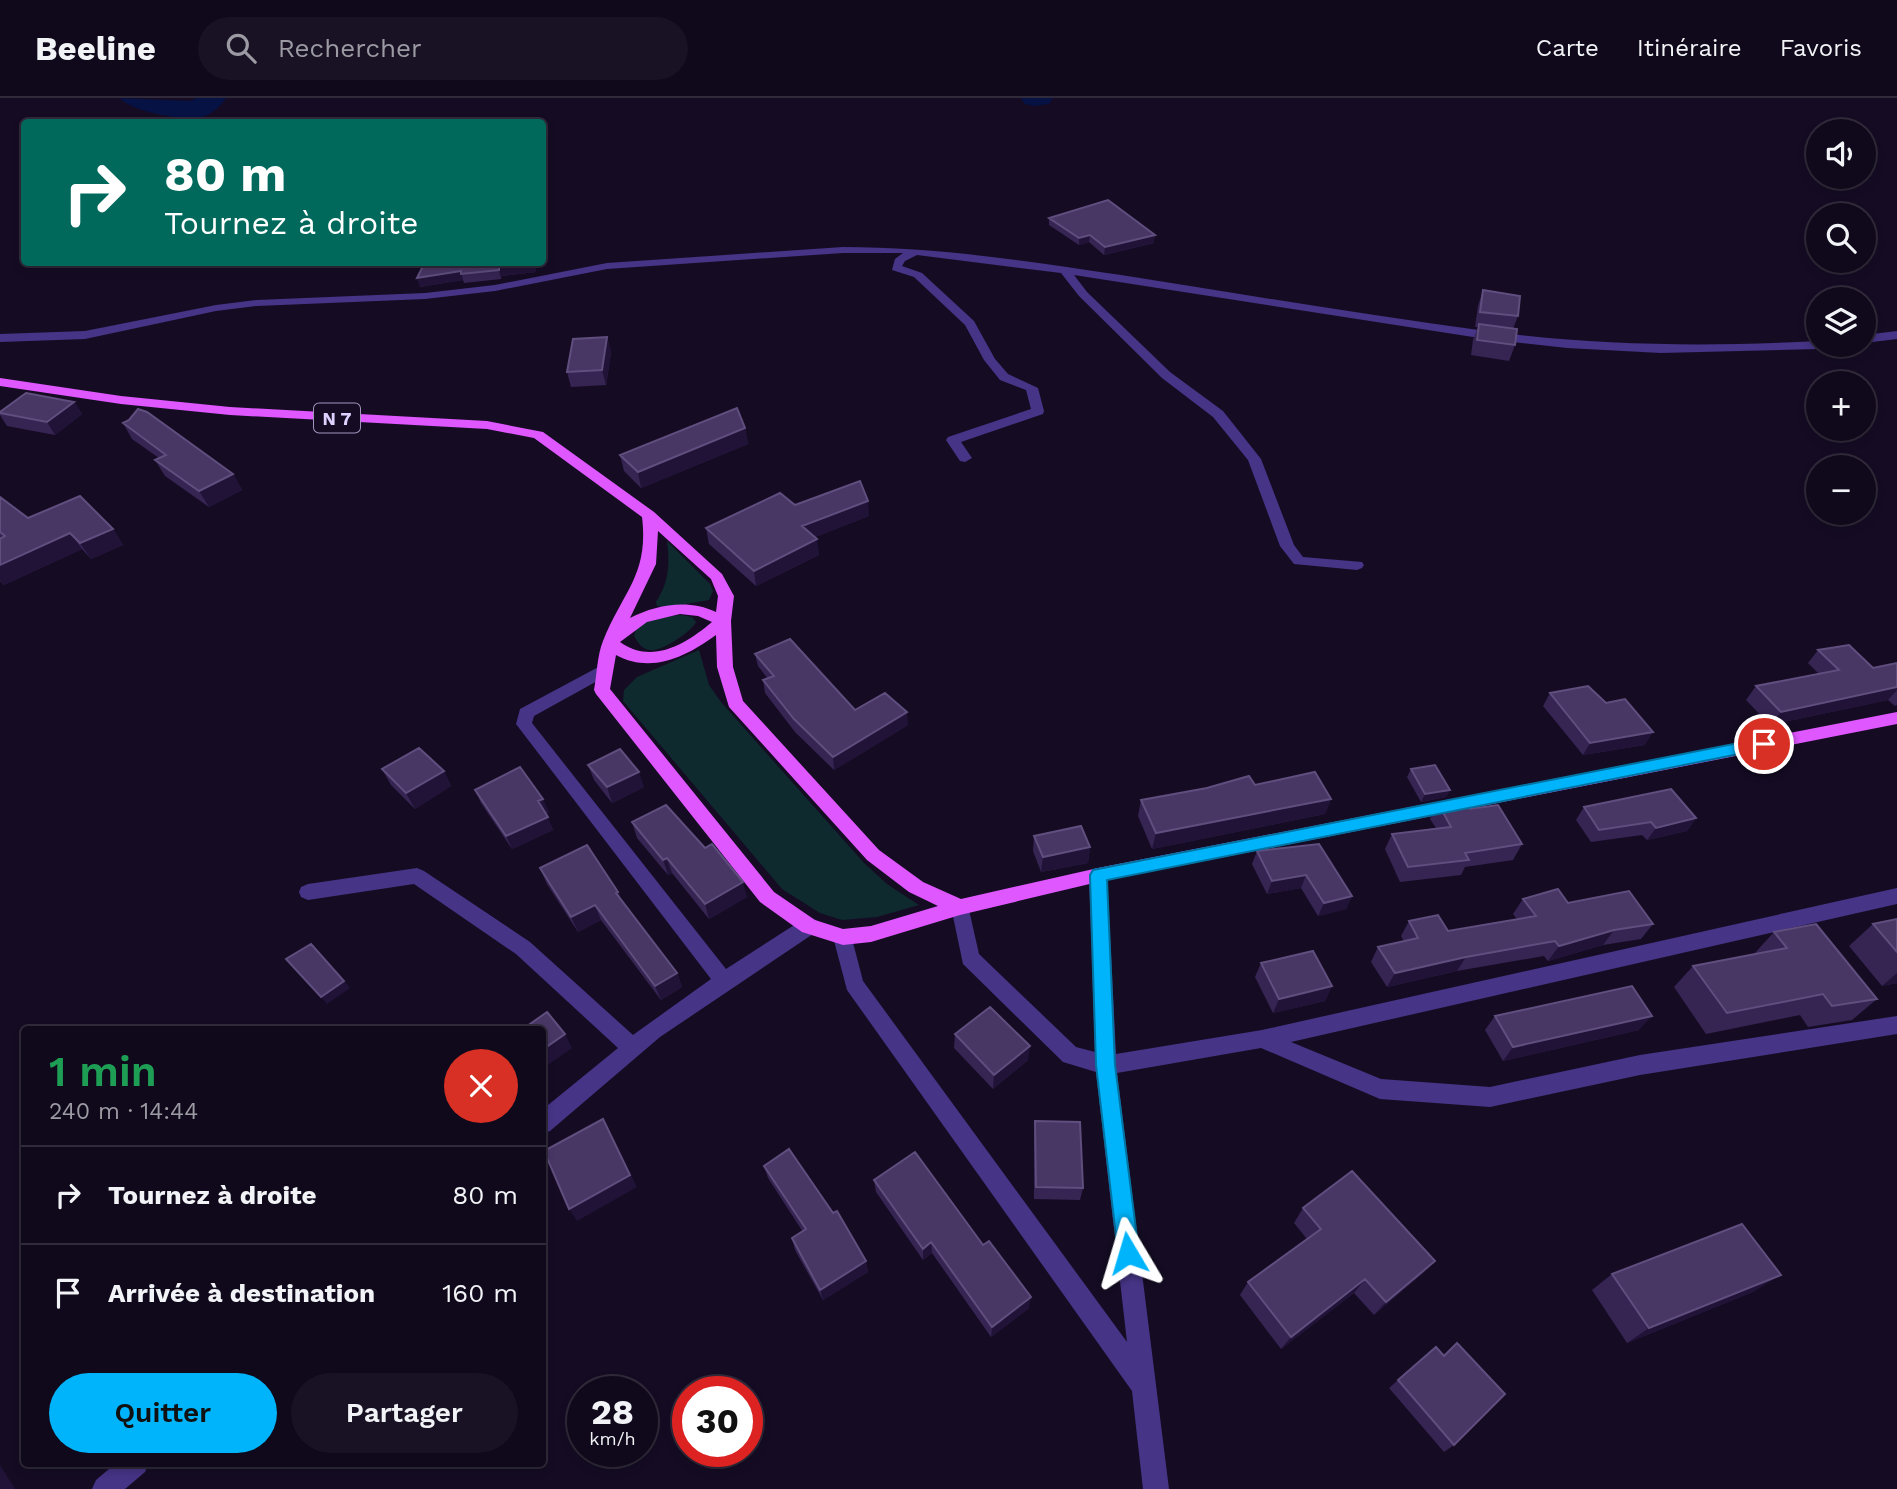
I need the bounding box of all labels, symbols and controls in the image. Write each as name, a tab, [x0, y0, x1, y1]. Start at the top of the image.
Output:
search box	[198, 17, 688, 80]
text: Beeline	[35, 29, 156, 68]
icon: search	[222, 29, 260, 67]
text: Rechercher	[278, 33, 422, 63]
text: Carte	[1536, 34, 1599, 62]
text: Itinéraire	[1637, 34, 1742, 62]
text: Favoris	[1780, 34, 1862, 62]
map controls	[1806, 119, 1876, 525]
button: sound	[1806, 119, 1876, 189]
text: 80 m	[164, 145, 286, 203]
icon: right	[49, 147, 140, 238]
button: search	[1806, 203, 1876, 273]
text: Tournez à droite	[164, 204, 419, 242]
button: layers	[1806, 287, 1876, 357]
button: +	[1806, 371, 1876, 441]
road number: N 7	[314, 404, 360, 432]
button: −	[1806, 455, 1876, 525]
pin	[1734, 714, 1794, 774]
icon: arrive	[1745, 725, 1783, 763]
text: 1 min	[49, 1047, 157, 1096]
button: close	[444, 1049, 518, 1123]
text: 240 m · 14:44	[49, 1098, 198, 1125]
icon: right	[49, 1176, 87, 1214]
text: Tournez à droite	[108, 1180, 317, 1210]
text: 80 m	[452, 1180, 518, 1210]
position arrow	[1091, 1216, 1165, 1290]
icon: arrive	[49, 1274, 87, 1312]
text: Arrivée à destination	[108, 1278, 375, 1308]
text: 160 m	[442, 1278, 518, 1308]
button: Quitter	[49, 1373, 277, 1453]
button: Partager	[291, 1373, 518, 1453]
speed limit sign: 30	[672, 1376, 763, 1467]
text: 28	[591, 1391, 634, 1433]
text: km/h	[589, 1428, 636, 1449]

